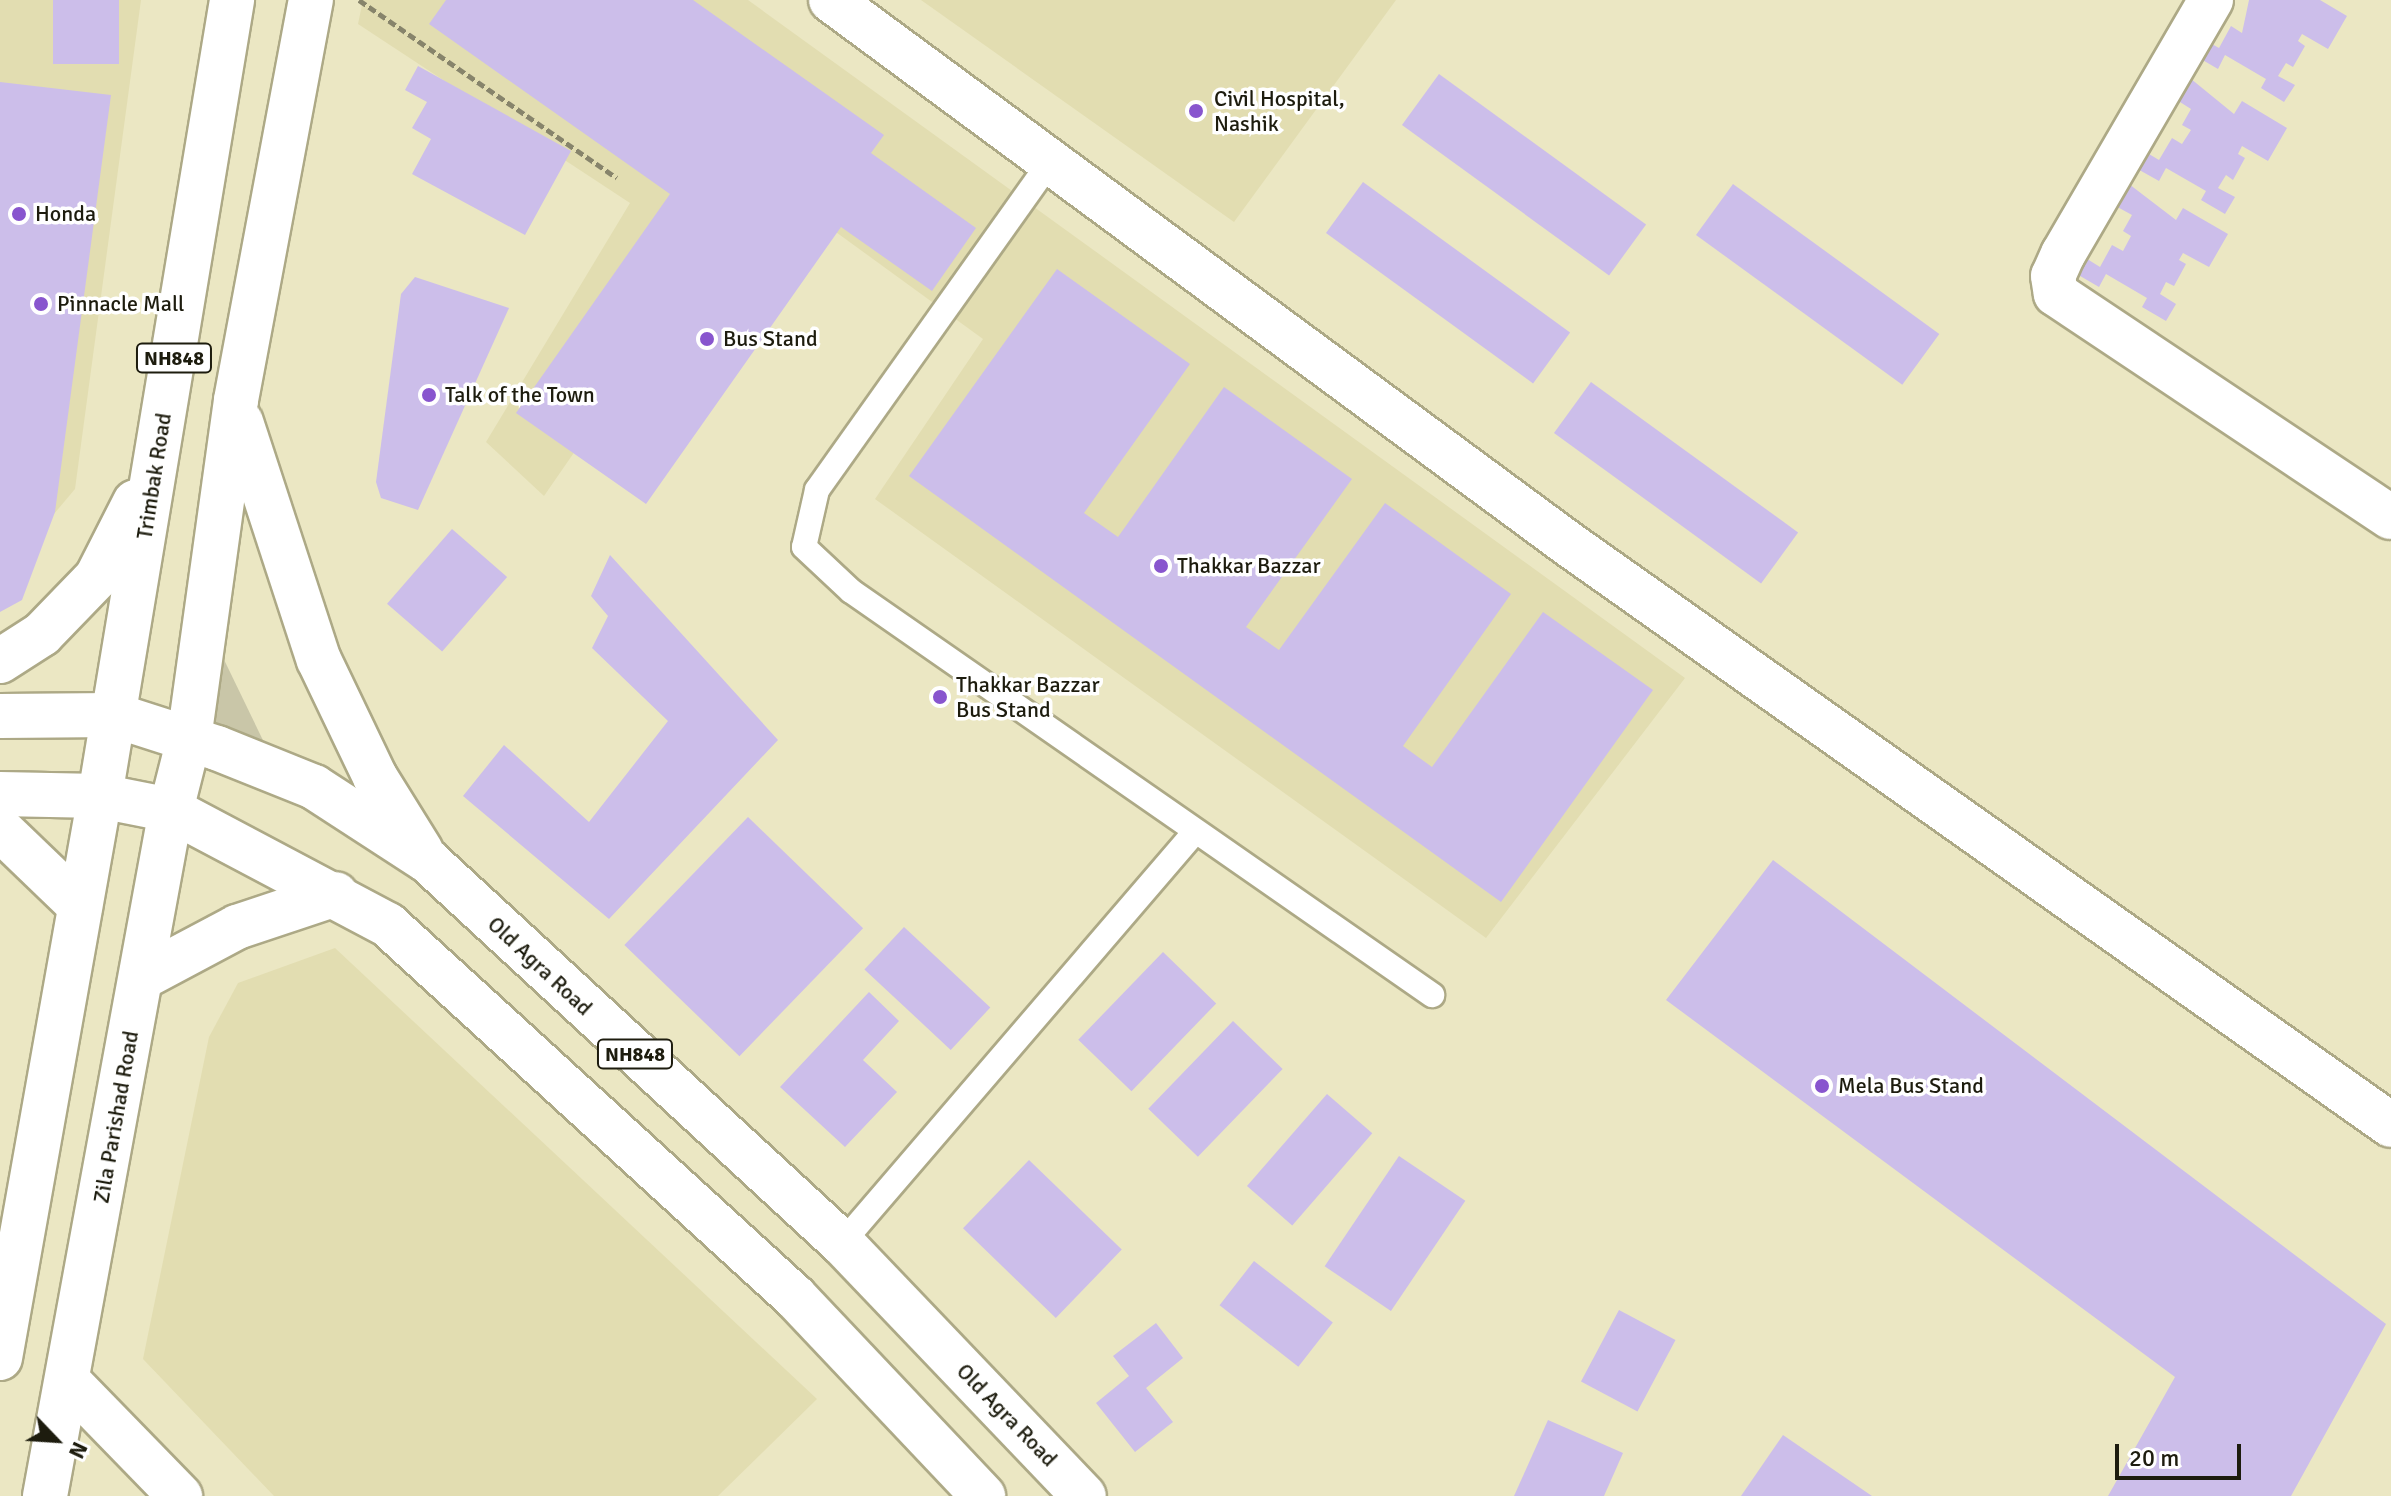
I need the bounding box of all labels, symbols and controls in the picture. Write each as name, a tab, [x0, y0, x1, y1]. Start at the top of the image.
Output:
place label: Civil Hospital, Nashik	[1214, 85, 1345, 136]
marker: Civil Hospital, Nashik	[1185, 100, 1207, 122]
place label: Honda	[35, 201, 96, 227]
marker: Honda	[10, 205, 28, 223]
place label: Pinnacle Mall	[57, 291, 185, 317]
marker: Pinnacle Mall	[32, 295, 50, 313]
place label: Bus Stand	[723, 326, 818, 352]
marker: Bus Stand	[698, 330, 716, 348]
road number: NH848	[134, 342, 214, 374]
place label: Talk of the Town	[445, 382, 595, 408]
marker: Talk of the Town	[420, 386, 438, 404]
street label: Trimbak Road	[131, 411, 177, 541]
place label: Thakkar Bazzar	[1177, 553, 1320, 579]
marker: Thakkar Bazzar	[1152, 557, 1170, 575]
place label: Thakkar Bazzar Bus Stand	[956, 671, 1099, 722]
marker: Thakkar Bazzar Bus Stand	[931, 688, 949, 706]
street label: Old Agra Road	[482, 911, 598, 1021]
street label: Zila Parishad Road	[88, 1029, 144, 1205]
road number: NH848	[595, 1038, 675, 1070]
place label: Mela Bus Stand	[1838, 1073, 1984, 1099]
marker: Mela Bus Stand	[1813, 1077, 1831, 1095]
street label: Old Agra Road	[951, 1358, 1063, 1472]
north arrow	[16, 1400, 96, 1480]
scale bar	[2119, 1428, 2245, 1478]
text: N	[63, 1438, 94, 1463]
text: 20 m	[2129, 1443, 2179, 1473]

